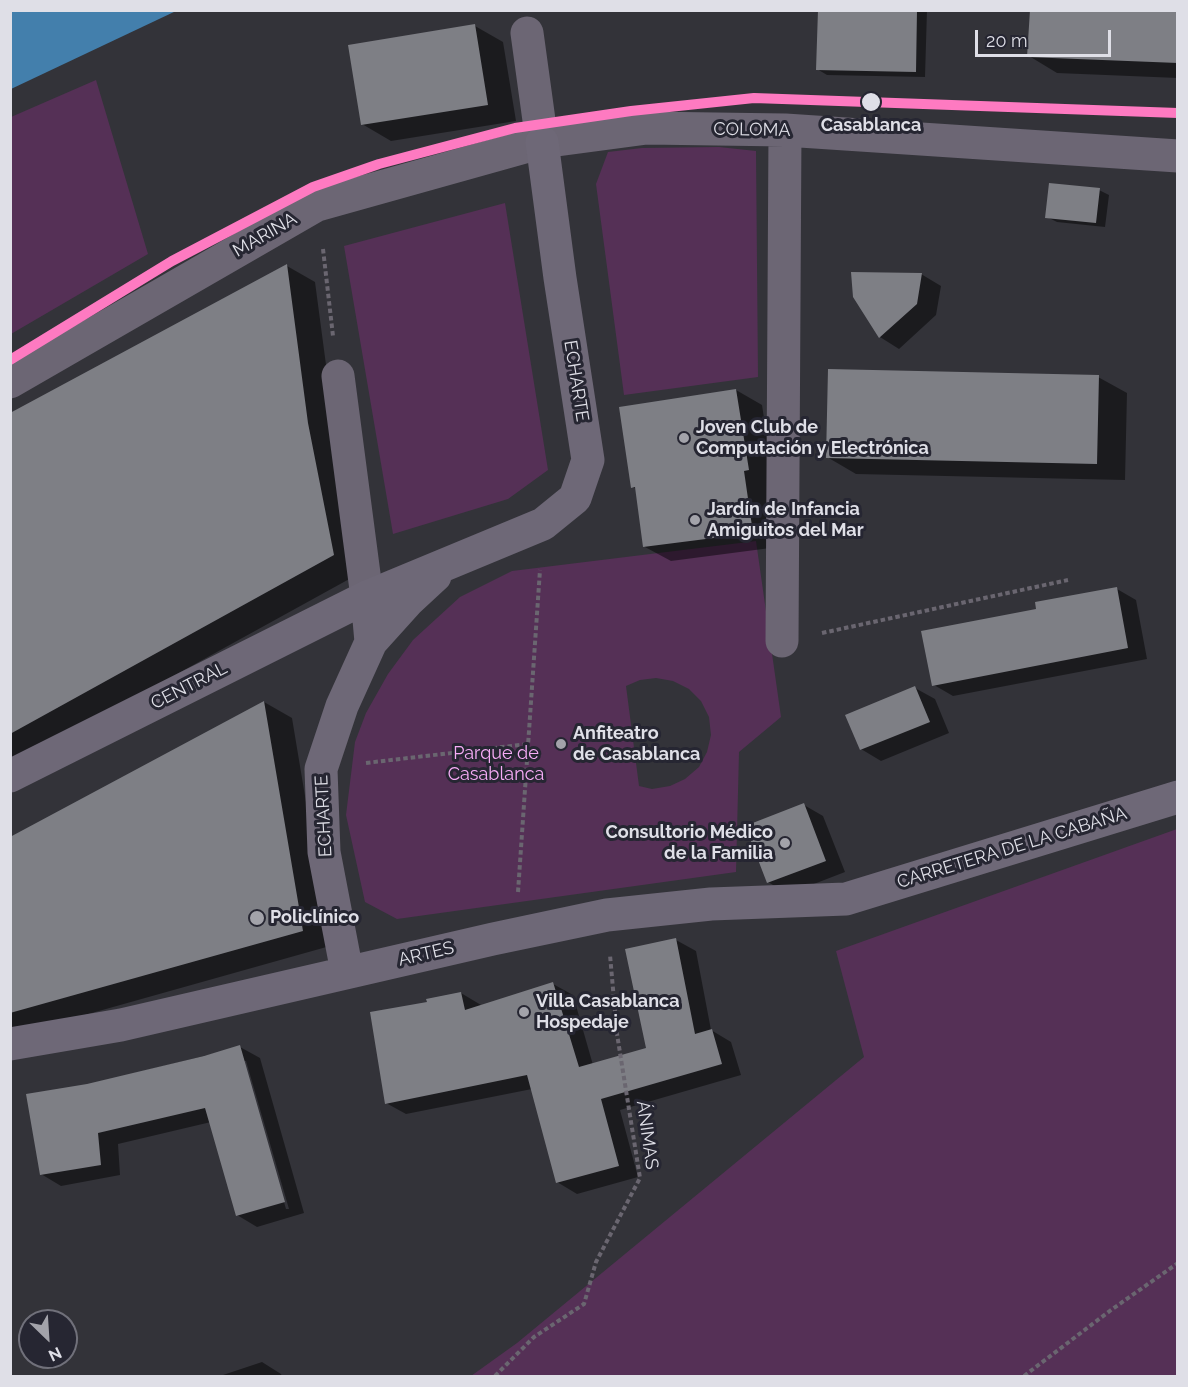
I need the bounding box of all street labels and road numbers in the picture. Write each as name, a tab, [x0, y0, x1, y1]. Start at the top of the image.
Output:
street label: COLOMA	[713, 119, 791, 141]
street label: MARINA	[229, 208, 301, 262]
street label: ECHARTE	[559, 339, 593, 423]
street label: CENTRAL	[147, 658, 231, 714]
street label: ECHARTE	[311, 774, 337, 858]
street label: CARRETERA DE LA CABAÑA	[894, 803, 1130, 893]
street label: ARTES	[396, 937, 456, 971]
street label: ÁNIMAS	[631, 1099, 663, 1171]

